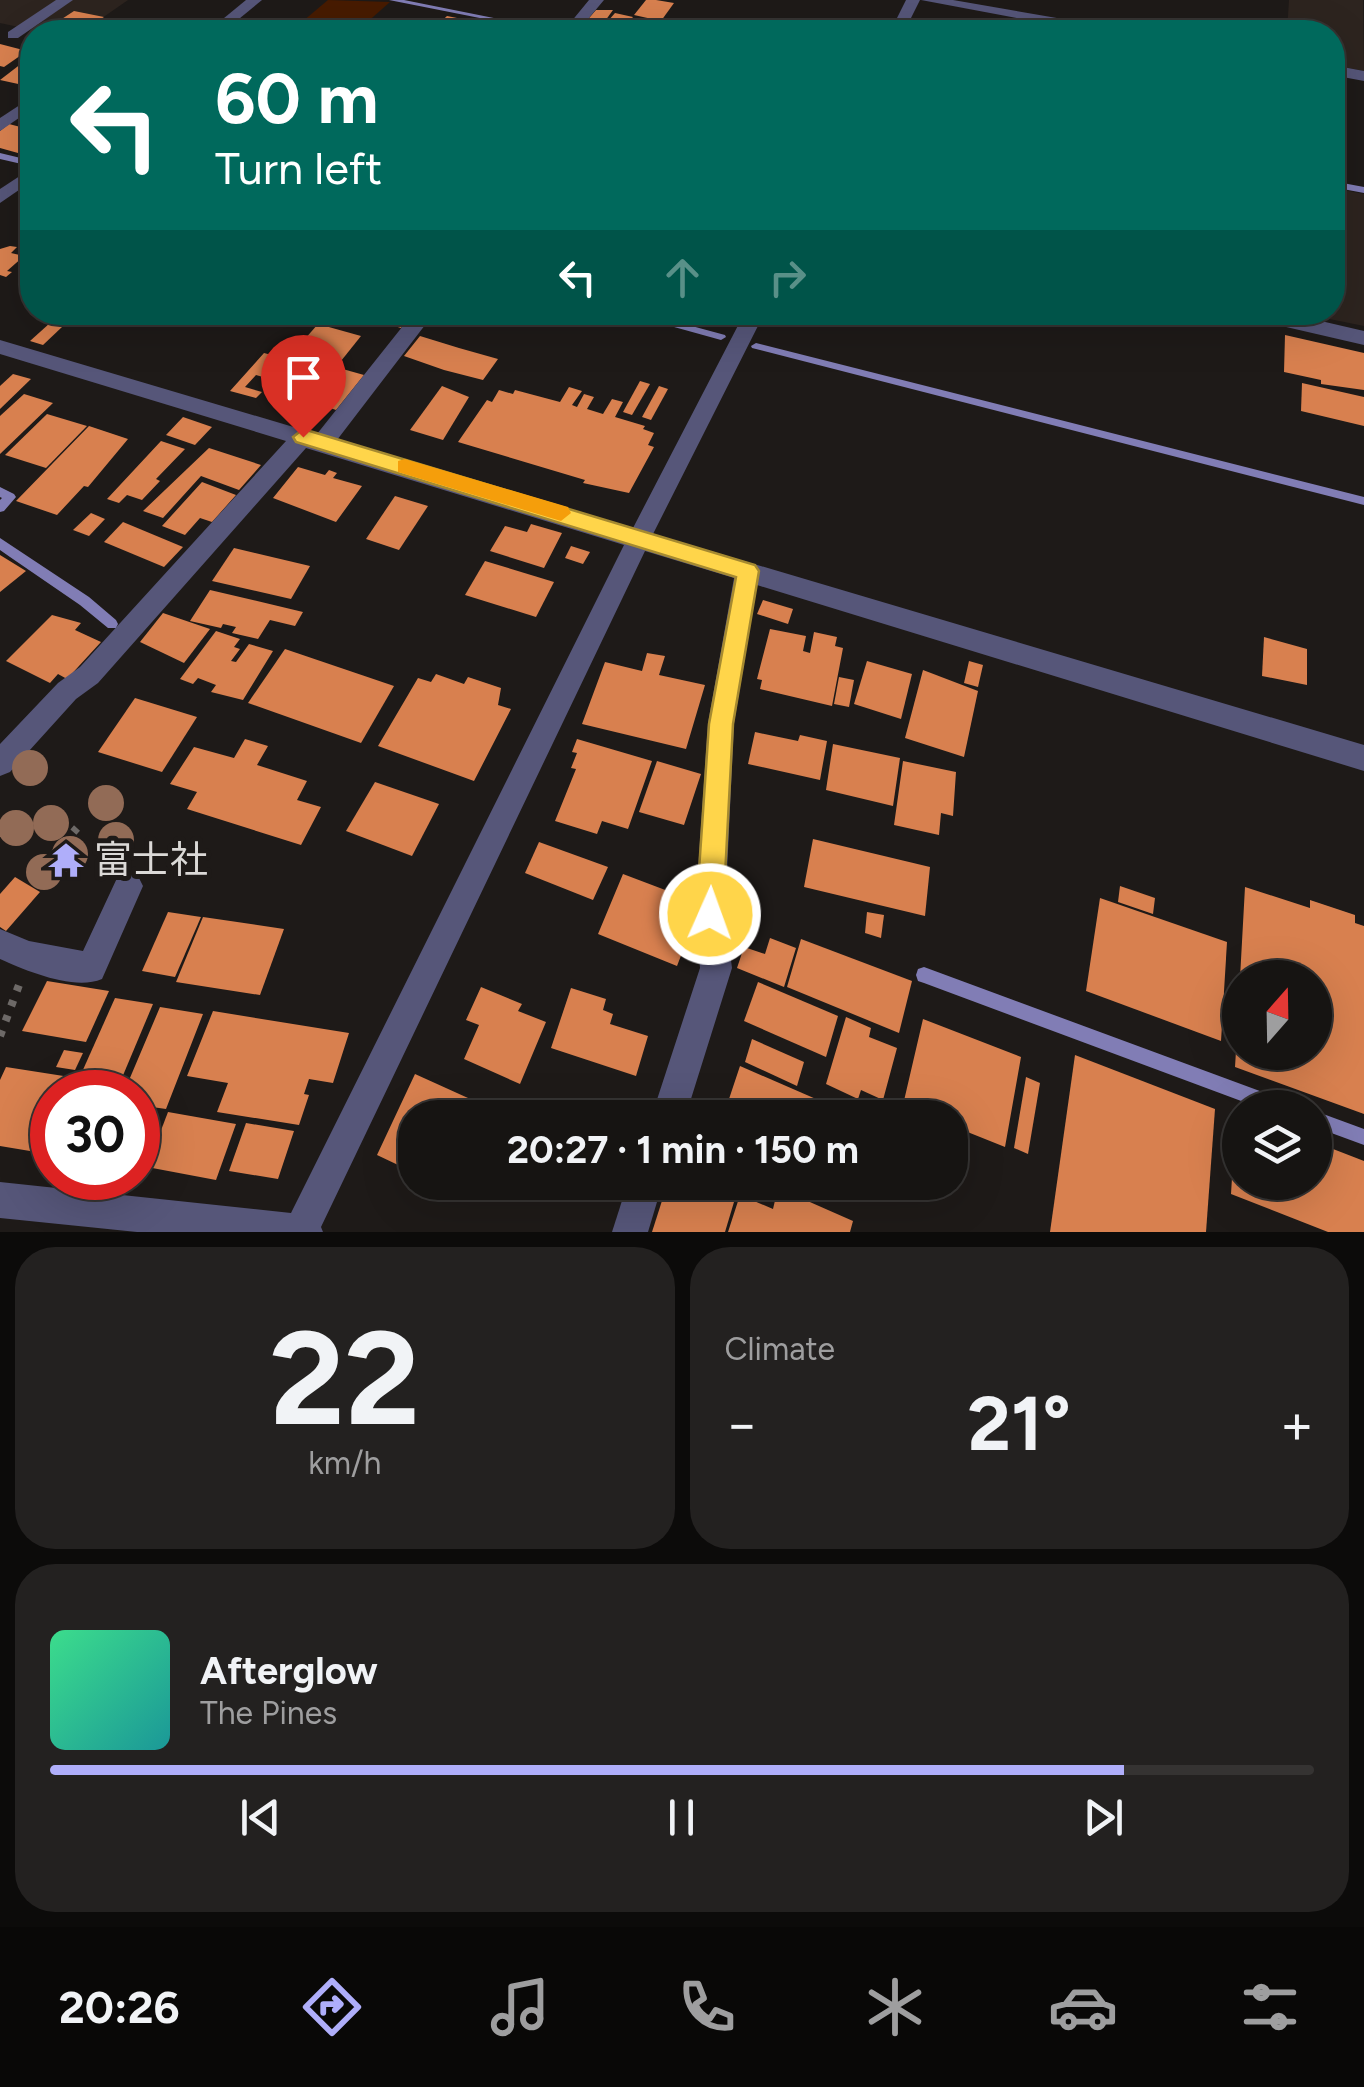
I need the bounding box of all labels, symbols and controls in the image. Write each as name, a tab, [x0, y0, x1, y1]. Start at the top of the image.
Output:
text: 60 m	[215, 56, 379, 141]
icon: left	[50, 60, 180, 190]
text: Turn left	[215, 141, 382, 195]
icon: left	[550, 250, 605, 305]
icon: ahead	[655, 250, 710, 305]
icon: right	[760, 250, 815, 305]
pin	[261, 335, 346, 438]
icon: arrive	[276, 350, 331, 405]
place label: 富士社	[94, 837, 208, 883]
temple icon: 富士社	[47, 841, 85, 879]
position arrow	[658, 862, 762, 966]
north arrow	[1222, 960, 1332, 1070]
map controls	[1222, 960, 1332, 1200]
speed limit sign: 30	[30, 1070, 160, 1200]
button: layers	[1222, 1090, 1332, 1200]
text: 20:27 · 1 min · 150 m	[507, 1127, 859, 1173]
text: 22	[269, 1301, 420, 1457]
text: Climate	[725, 1330, 835, 1368]
text: 21°	[968, 1379, 1071, 1469]
text: −	[725, 1391, 759, 1457]
text: +	[1280, 1391, 1314, 1457]
text: km/h	[308, 1444, 381, 1482]
text: Afterglow	[200, 1648, 378, 1694]
text: The Pines	[200, 1694, 337, 1732]
icon: previous	[233, 1790, 288, 1845]
icon: pause	[654, 1790, 709, 1845]
icon: next	[1076, 1790, 1131, 1845]
icon: directions	[297, 1972, 367, 2042]
icon: music	[485, 1972, 555, 2042]
icon: phone	[672, 1972, 742, 2042]
icon: climate	[860, 1972, 930, 2042]
icon: car	[1048, 1972, 1118, 2042]
icon: filters	[1235, 1972, 1305, 2042]
text: 20:26	[59, 1980, 180, 2034]

